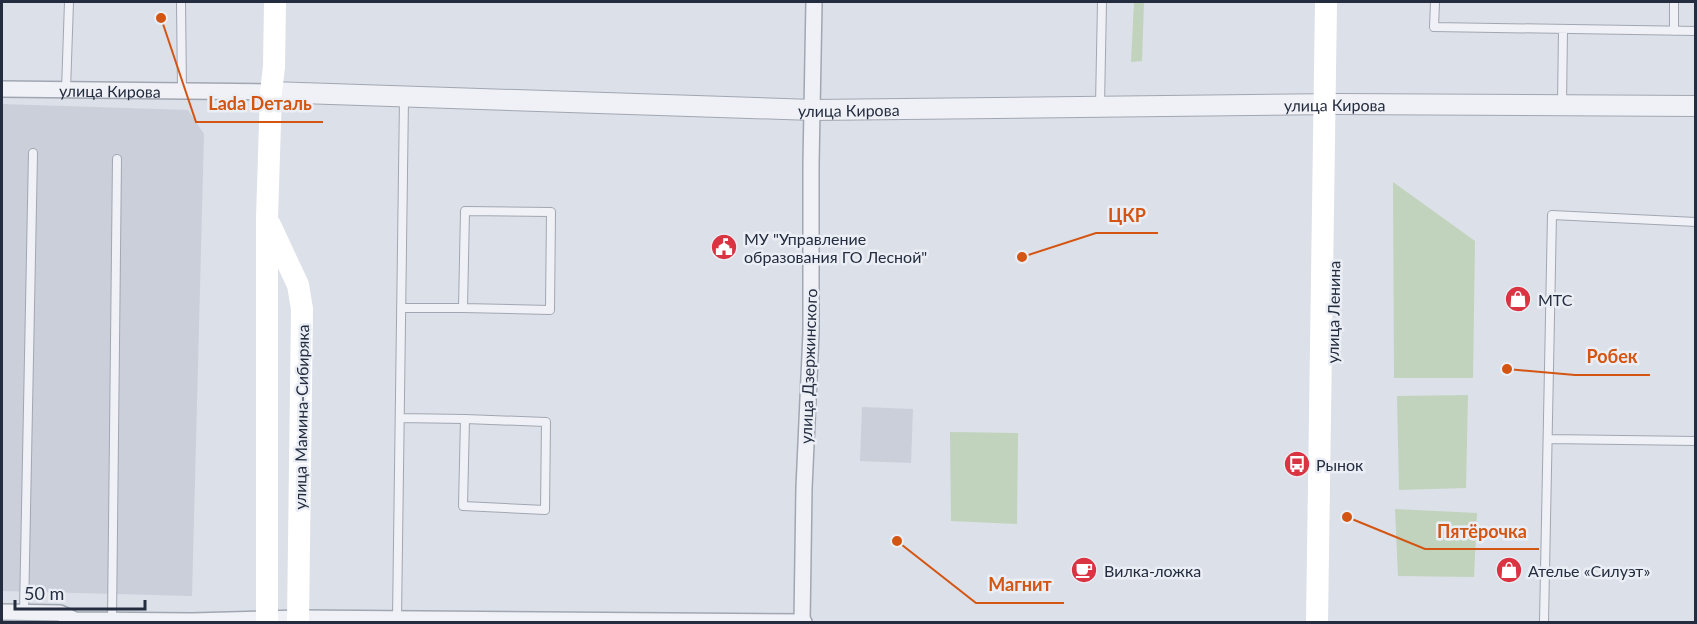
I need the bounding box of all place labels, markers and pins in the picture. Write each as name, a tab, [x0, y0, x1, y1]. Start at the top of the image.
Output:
callout: Lada Dеталь	[196, 86, 323, 122]
callout: ЦКР	[1096, 197, 1158, 233]
place label: МУ "Управление образования ГО Лесной"	[744, 229, 927, 266]
public building icon: МУ "Управление образования ГО Лесной"	[709, 232, 739, 262]
shop icon: МТС	[1503, 284, 1533, 314]
place label: МТС	[1538, 290, 1573, 309]
callout: Робек	[1575, 339, 1650, 375]
bus stop icon: Рынок	[1282, 449, 1312, 479]
place label: Рынок	[1316, 455, 1364, 474]
callout: Пятёрочка	[1425, 513, 1539, 549]
cafe icon: Вилка-ложка	[1069, 555, 1099, 585]
shop icon: Ателье «Силуэт»	[1494, 555, 1524, 585]
place label: Вилка-ложка	[1104, 561, 1201, 580]
place label: Ателье «Силуэт»	[1528, 561, 1650, 580]
callout: Магнит	[976, 567, 1064, 603]

